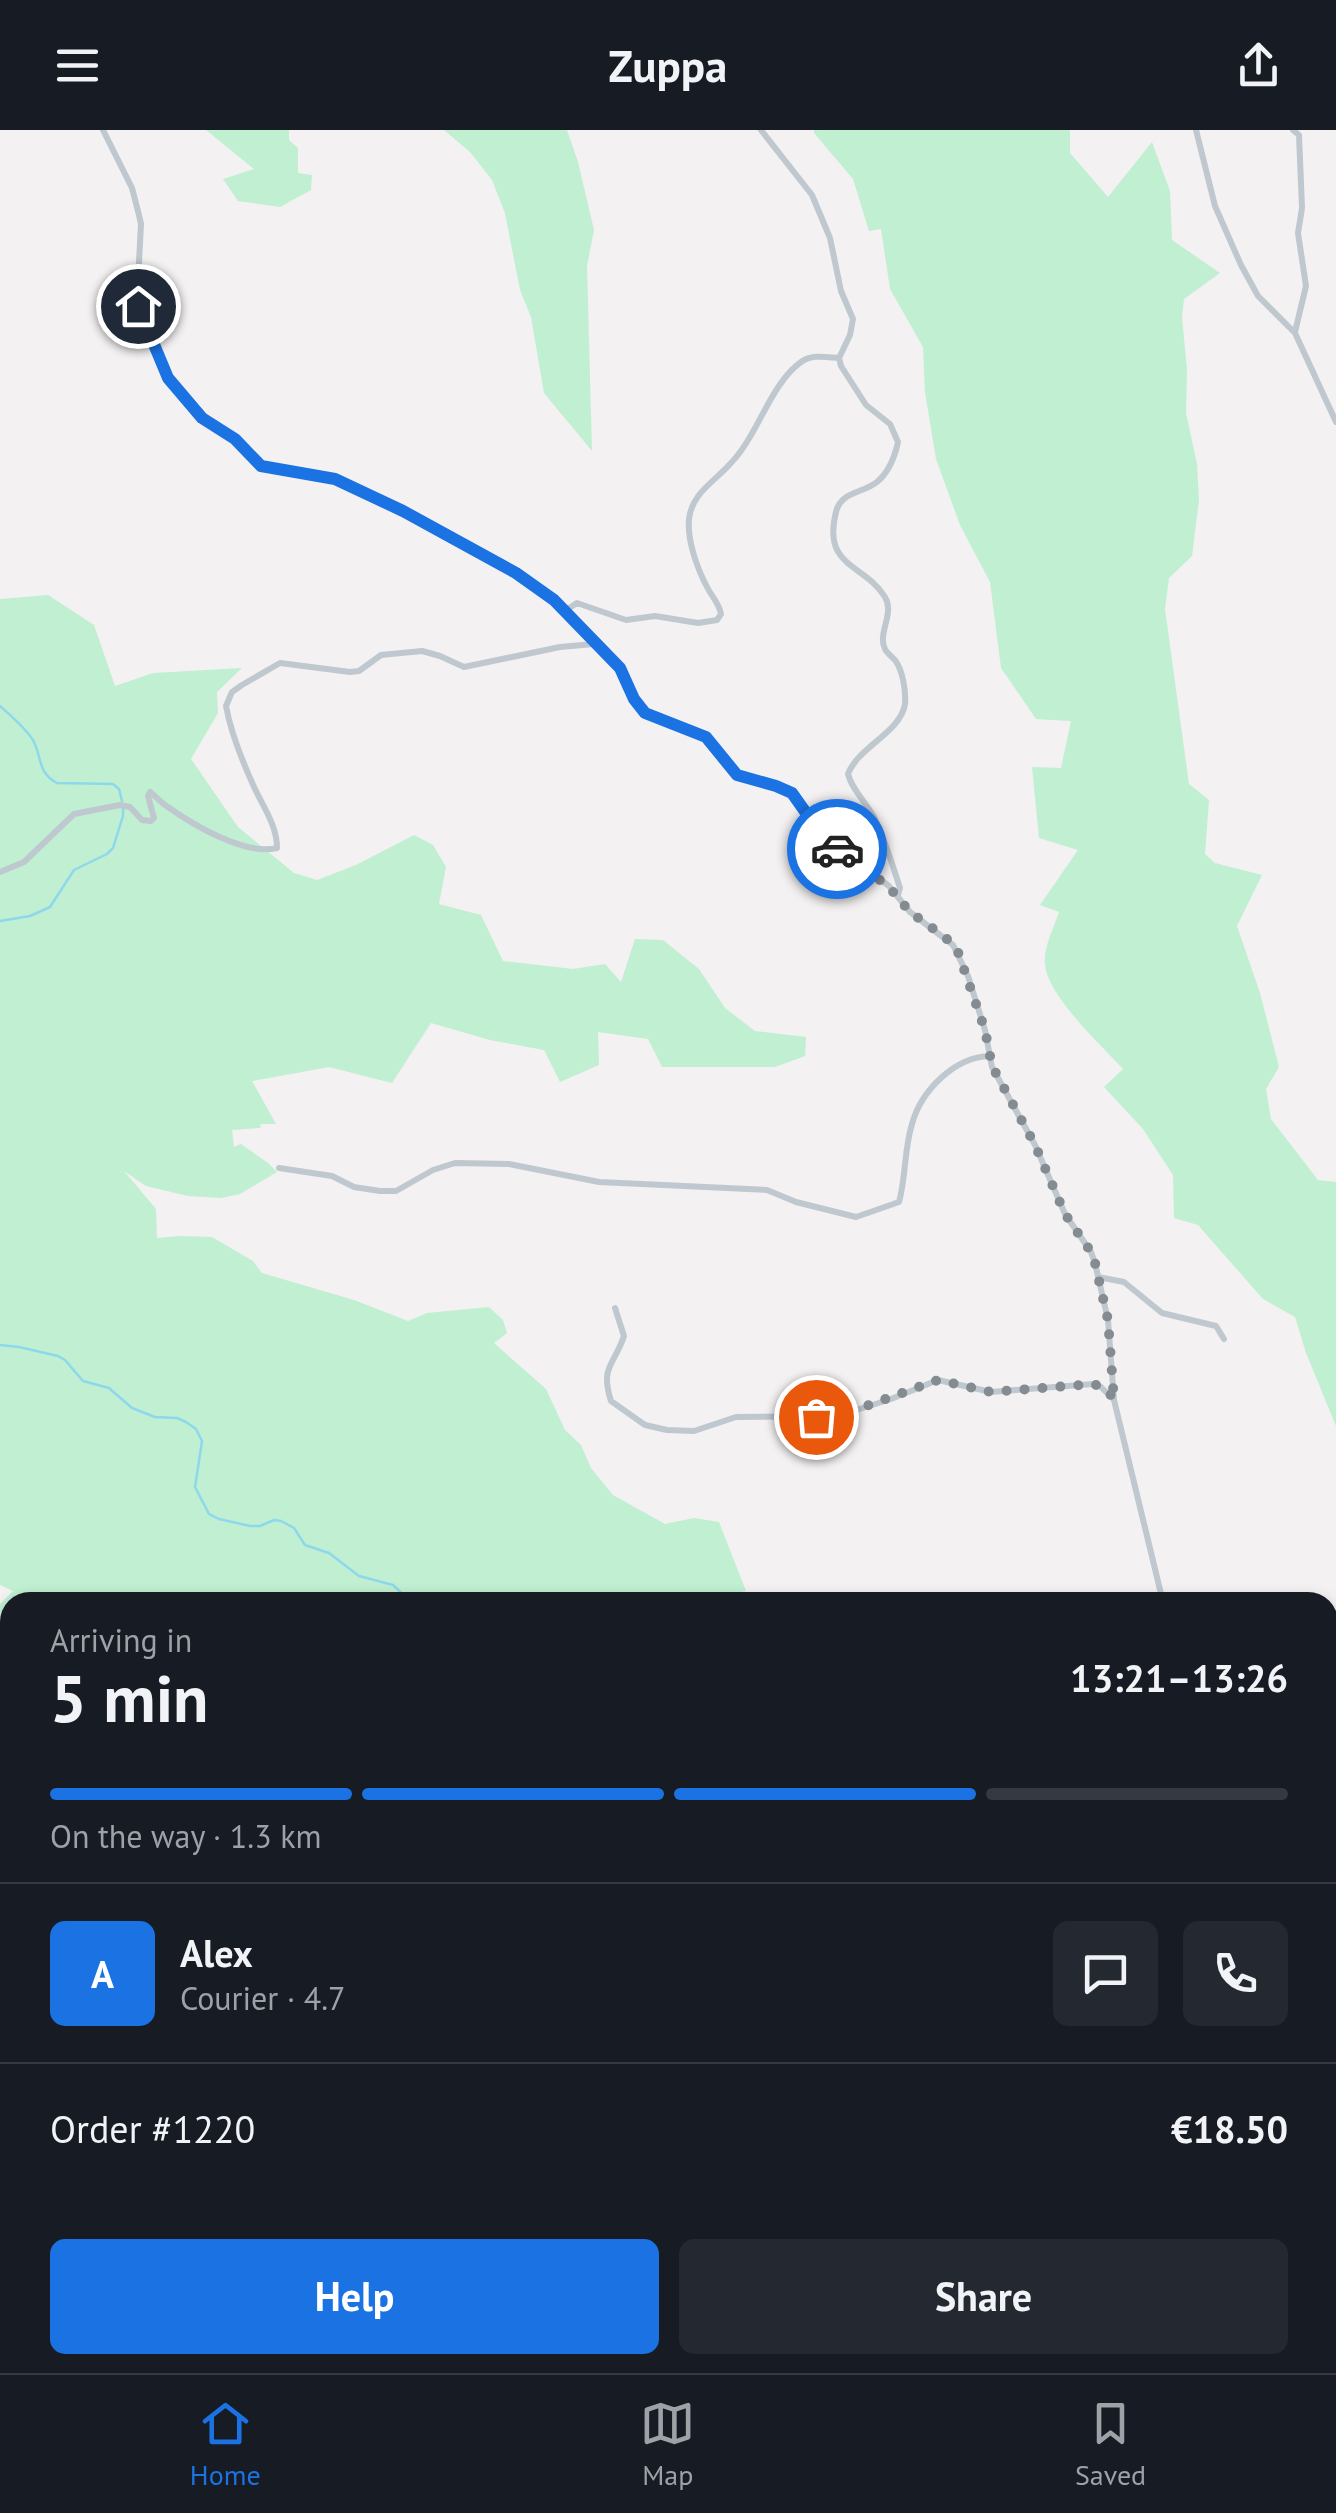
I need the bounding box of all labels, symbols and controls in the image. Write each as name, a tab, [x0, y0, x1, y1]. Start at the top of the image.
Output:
text: Zuppa	[609, 36, 727, 94]
icon: menu	[50, 38, 105, 93]
icon: share	[1231, 38, 1286, 93]
pin	[96, 264, 181, 349]
icon: home	[111, 279, 166, 334]
courier	[787, 799, 887, 899]
icon: car	[810, 822, 865, 877]
pin	[774, 1375, 859, 1460]
icon: bag	[789, 1390, 844, 1445]
text: Arriving in	[50, 1619, 192, 1661]
text: 13:21–13:26	[1070, 1653, 1288, 1702]
text: 5 min	[50, 1656, 209, 1740]
text: On the way · 1.3 km	[50, 1815, 321, 1857]
button: chat	[1053, 1921, 1158, 2026]
button: phone	[1183, 1921, 1288, 2026]
text: Alex	[180, 1928, 253, 1977]
text: A	[91, 1949, 114, 1998]
text: Courier · 4.7	[180, 1977, 346, 2019]
text: Order #1220	[50, 2104, 255, 2153]
text: €18.50	[1171, 2104, 1288, 2153]
button: Help	[50, 2239, 659, 2354]
button: Share	[679, 2239, 1288, 2354]
tab: Home	[190, 2396, 261, 2493]
tab: Map	[640, 2396, 695, 2493]
tab: Saved	[1075, 2396, 1146, 2493]

